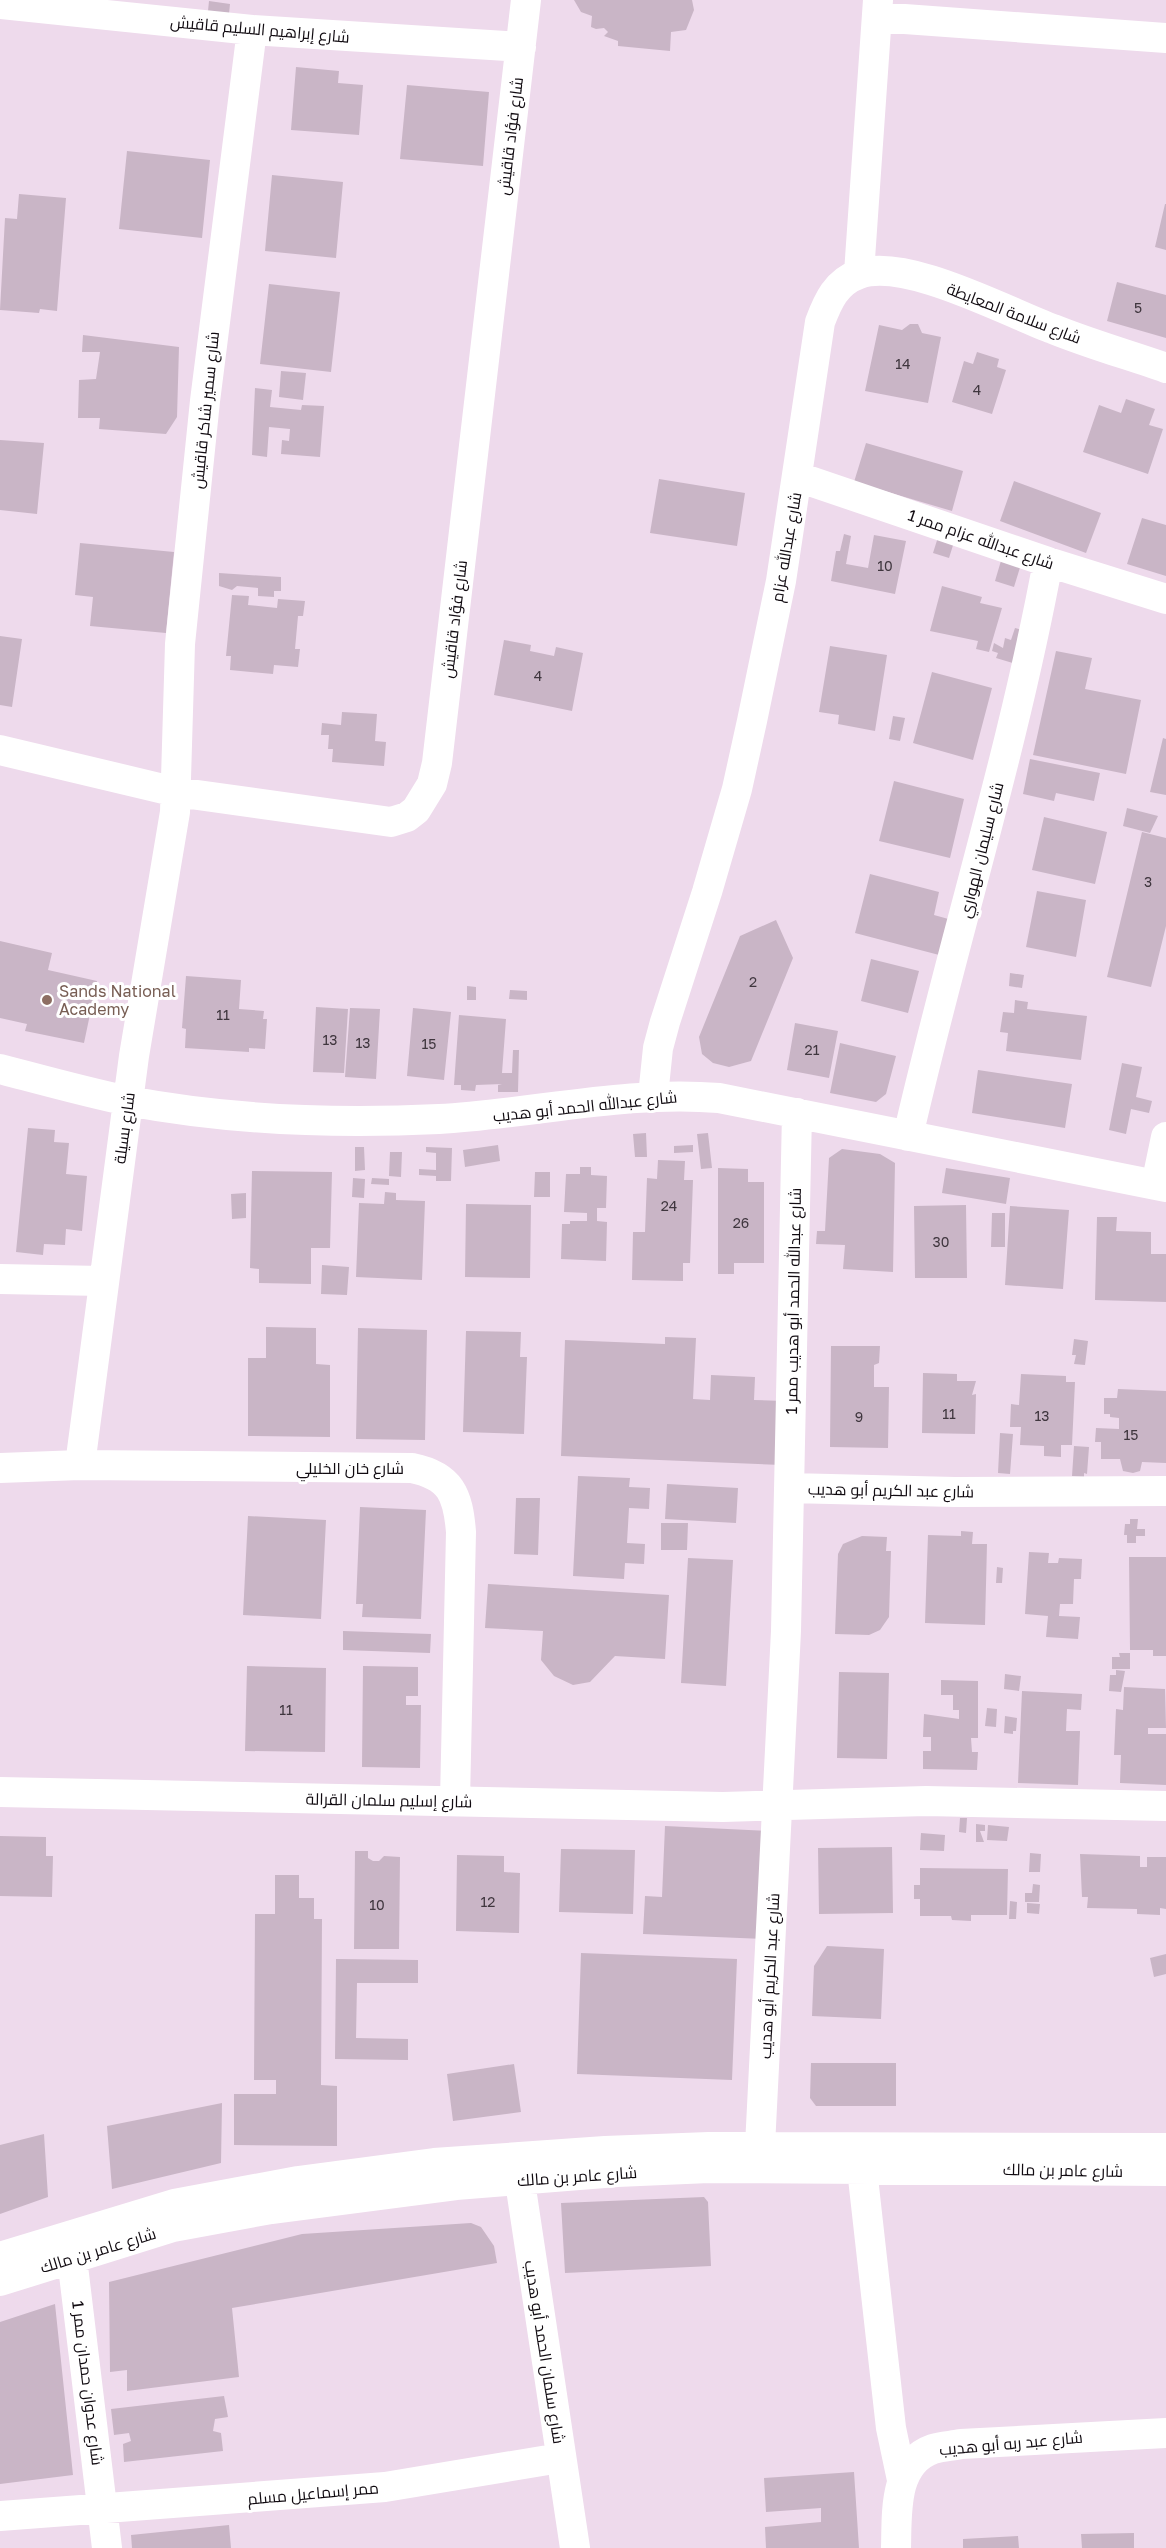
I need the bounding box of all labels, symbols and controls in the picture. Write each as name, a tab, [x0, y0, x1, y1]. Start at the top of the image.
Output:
street label: شارع إبراهيم السليم قاقيش	[169, 11, 351, 49]
street label: شارع فؤاد قاقيش	[493, 76, 529, 196]
street label: شارع سلامة المعايطة	[943, 278, 1084, 350]
house number: 5	[1134, 299, 1142, 316]
street label: شارع سمير شاكر قاقيش	[187, 330, 225, 490]
house number: 14	[895, 355, 911, 372]
house number: 4	[973, 381, 981, 398]
street label: شارع عبدالله عزام	[766, 490, 807, 604]
street label: شارع عبدالله عزام ممر 1	[905, 505, 1057, 575]
house number: 10	[877, 557, 893, 574]
street label: شارع فؤاد قاقيش	[437, 559, 473, 679]
house number: 4	[534, 667, 542, 684]
street label: شارع سليمان الهواري	[954, 780, 1011, 921]
house number: 3	[1144, 873, 1152, 890]
house number: 2	[749, 973, 757, 990]
place label: Sands National Academy	[59, 981, 176, 1019]
marker: Sands National Academy	[40, 993, 54, 1007]
house number: 11	[216, 1006, 230, 1023]
house number: 13	[323, 1031, 337, 1048]
house number: 13	[356, 1034, 370, 1051]
house number: 15	[422, 1035, 436, 1052]
house number: 21	[805, 1041, 820, 1058]
street label: شارع عبدالله الحمد أبو هديب	[492, 1086, 678, 1128]
street label: شارع بسيلة	[109, 1091, 141, 1165]
street label: شارع عبدالله الحمد أبو هديب ممر 1	[781, 1187, 807, 1415]
house number: 24	[661, 1197, 677, 1214]
house number: 26	[733, 1214, 749, 1231]
house number: 30	[933, 1233, 949, 1250]
house number: 11	[942, 1405, 956, 1422]
house number: 13	[1035, 1407, 1049, 1424]
house number: 9	[855, 1408, 863, 1425]
house number: 15	[1124, 1426, 1138, 1443]
street label: شارع خان الخليلي	[296, 1458, 404, 1482]
street label: شارع عبد الكريم أبو هديب	[808, 1479, 974, 1503]
house number: 11	[279, 1701, 293, 1718]
street label: شارع إسليم سلمان القرالة	[305, 1789, 473, 1813]
street label: شارع عبد الكريم أبو هديب	[755, 1892, 785, 2060]
house number: 12	[481, 1893, 495, 1910]
house number: 10	[369, 1896, 385, 1913]
street label: شارع عامر بن مالك	[1003, 2159, 1123, 2183]
street label: شارع عامر بن مالك	[516, 2162, 638, 2192]
street label: شارع عامر بن مالك	[38, 2223, 159, 2279]
street label: شارع سلمان الحمد أبو هديب	[519, 2259, 569, 2445]
street label: شارع عدوان حمدان ممر 1	[66, 2300, 108, 2467]
street label: شارع عبد ربه أبو هديب	[938, 2427, 1084, 2461]
street label: ممر إسماعيل مسلم	[246, 2477, 380, 2511]

